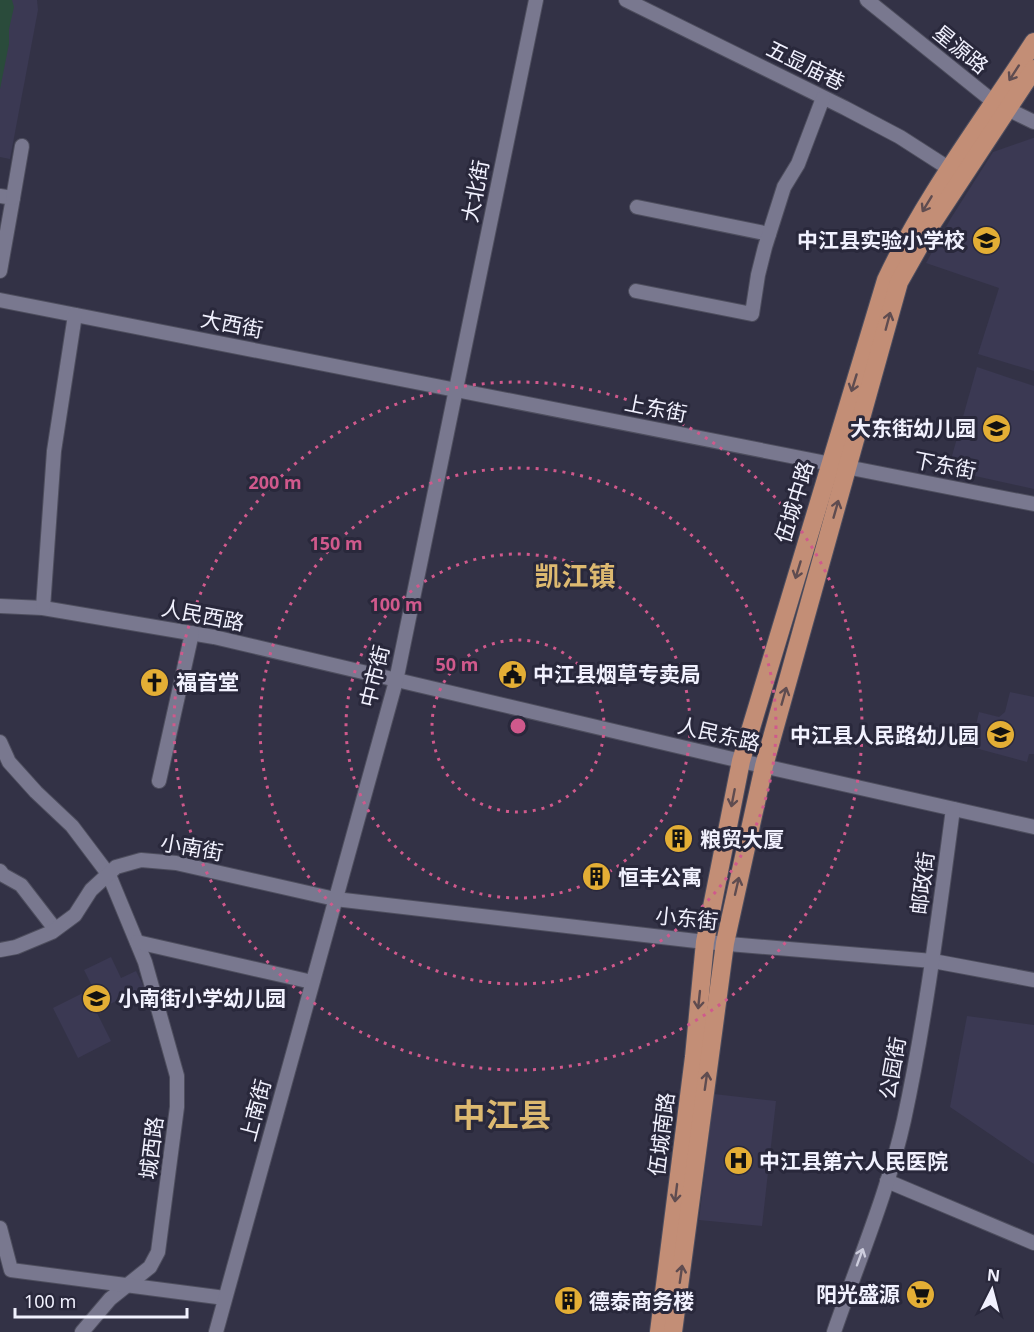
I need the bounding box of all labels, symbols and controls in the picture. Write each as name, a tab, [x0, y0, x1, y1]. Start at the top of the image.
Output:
street label: 星源路	[928, 18, 994, 80]
street label: 五显庙巷	[762, 34, 850, 96]
one-way arrow	[1008, 64, 1021, 81]
street label: 大北街	[455, 157, 495, 225]
one-way arrow	[920, 195, 932, 212]
school or university icon: 中江县实验小学校	[970, 224, 1002, 256]
place label: 中江县实验小学校	[797, 226, 965, 254]
street label: 大西街	[198, 304, 266, 344]
one-way arrow	[883, 312, 895, 331]
one-way arrow	[848, 374, 859, 393]
street label: 上东街	[622, 388, 690, 428]
school or university icon: 大东街幼儿园	[981, 412, 1013, 444]
place label: 大东街幼儿园	[850, 414, 976, 442]
street label: 下东街	[911, 445, 979, 485]
street label: 伍城中路	[768, 458, 820, 546]
text: 200 m	[248, 470, 302, 494]
one-way arrow	[831, 500, 842, 519]
text: 150 m	[309, 531, 363, 555]
district label: 凯江镇	[535, 557, 616, 594]
one-way arrow	[792, 560, 803, 579]
text: 100 m	[369, 592, 423, 616]
street label: 人民西路	[159, 593, 247, 637]
street label: 中市街	[353, 642, 395, 710]
text: 50 m	[436, 652, 478, 676]
public building icon: 中江县烟草专卖局	[496, 658, 528, 690]
place label: 中江县烟草专卖局	[533, 660, 701, 688]
church icon: 福音堂	[139, 666, 171, 698]
place label: 福音堂	[176, 668, 239, 696]
one-way arrow	[778, 687, 790, 706]
street label: 人民东路	[675, 711, 763, 757]
centre of rings	[508, 716, 528, 736]
school or university icon: 中江县人民路幼儿园	[984, 719, 1016, 751]
place label: 中江县人民路幼儿园	[790, 721, 979, 749]
one-way arrow	[727, 788, 738, 807]
building icon: 粮贸大厦	[663, 823, 695, 855]
place label: 粮贸大厦	[700, 825, 784, 853]
street label: 小南街	[159, 828, 225, 866]
street label: 邮政街	[904, 850, 940, 916]
building icon: 恒丰公寓	[581, 861, 613, 893]
place label: 恒丰公寓	[618, 863, 702, 891]
one-way arrow	[732, 877, 744, 896]
street label: 小东街	[654, 901, 720, 935]
school or university icon: 小南街小学幼儿园	[81, 982, 113, 1014]
place label: 小南街小学幼儿园	[118, 984, 286, 1012]
one-way arrow	[693, 989, 704, 1009]
street label: 公园街	[873, 1035, 911, 1101]
one-way arrow	[701, 1071, 712, 1091]
street label: 上南街	[233, 1076, 277, 1144]
street label: 伍城南路	[642, 1091, 680, 1177]
district label: 中江县	[453, 1092, 552, 1137]
street label: 城西路	[133, 1115, 169, 1181]
hospital icon: 中江县第六人民医院	[722, 1145, 754, 1177]
place label: 中江县第六人民医院	[759, 1147, 948, 1175]
one-way arrow	[671, 1183, 682, 1203]
one-way arrow	[856, 1248, 867, 1267]
north arrow	[962, 1260, 1022, 1320]
text: N	[986, 1263, 1001, 1287]
one-way arrow	[675, 1265, 686, 1284]
supermarket icon: 阳光盛源	[905, 1278, 937, 1310]
place label: 阳光盛源	[816, 1280, 900, 1308]
scale bar	[15, 1281, 188, 1319]
building icon: 德泰商务楼	[552, 1285, 584, 1317]
place label: 德泰商务楼	[589, 1287, 694, 1315]
text: 100 m	[24, 1289, 76, 1313]

